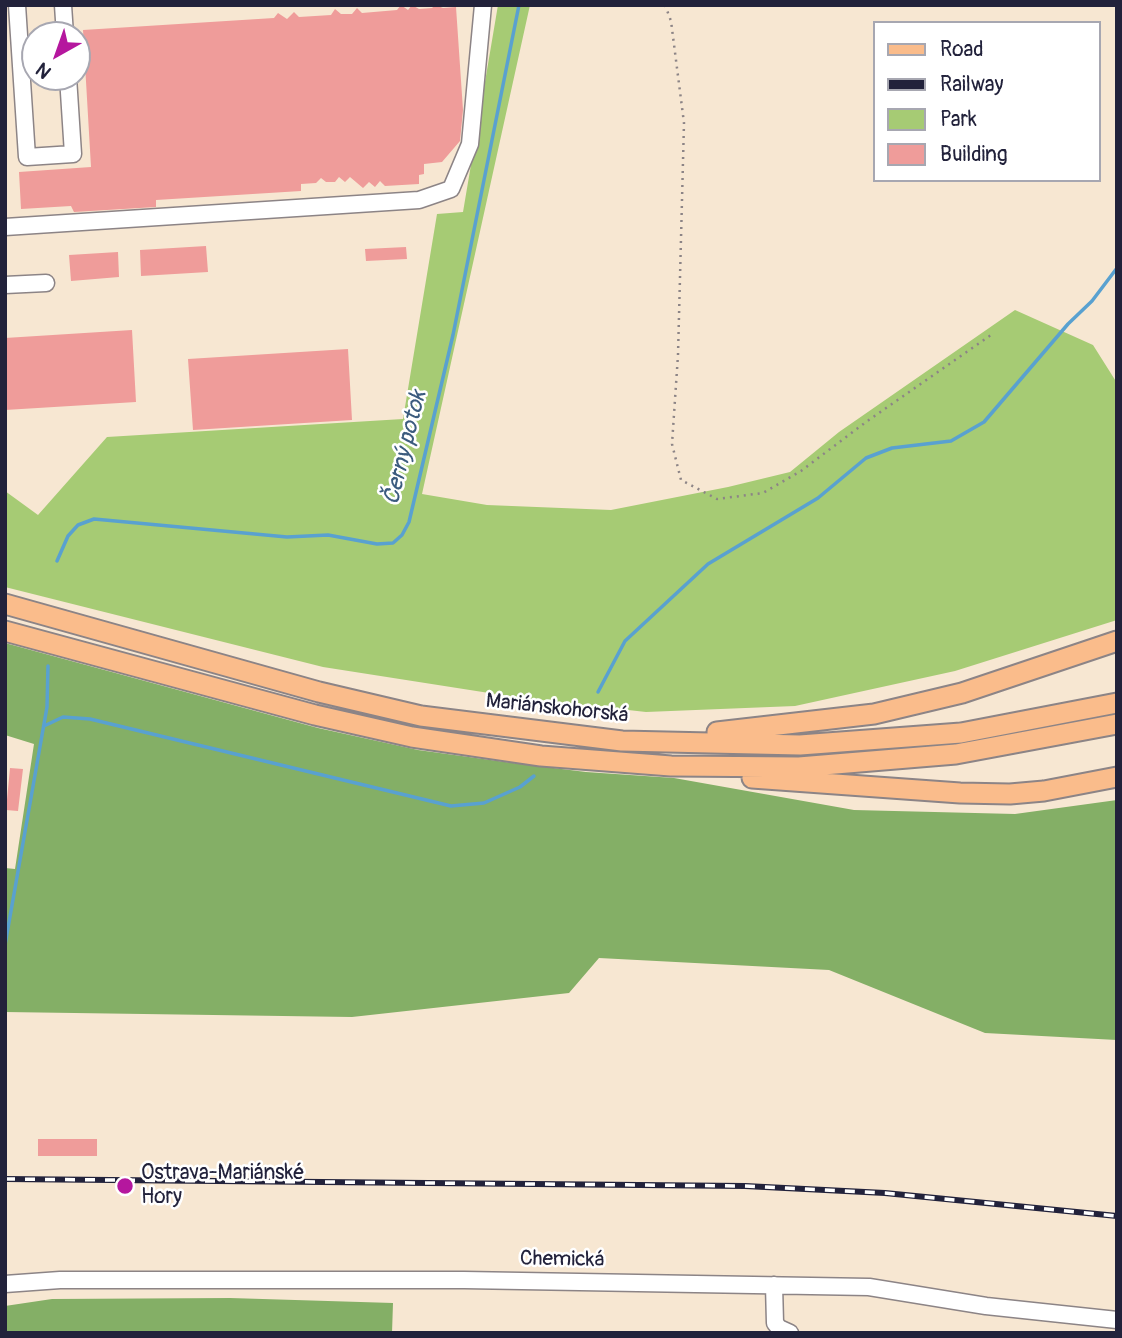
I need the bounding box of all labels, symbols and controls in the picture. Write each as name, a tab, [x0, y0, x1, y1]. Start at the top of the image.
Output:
north arrow	[21, 21, 91, 91]
legend	[874, 21, 1101, 182]
text: Road	[940, 36, 984, 63]
text: N	[31, 57, 56, 84]
text: Railway	[940, 71, 1004, 98]
text: Park	[940, 106, 977, 133]
text: Building	[940, 141, 1007, 168]
water label: Černý potok	[379, 388, 433, 508]
street label: Mariánskohorská	[484, 689, 630, 729]
place label: Ostrava-Mariánské Hory	[141, 1161, 304, 1211]
marker: Ostrava-Mariánské Hory	[115, 1176, 135, 1196]
street label: Chemická	[520, 1247, 604, 1273]

